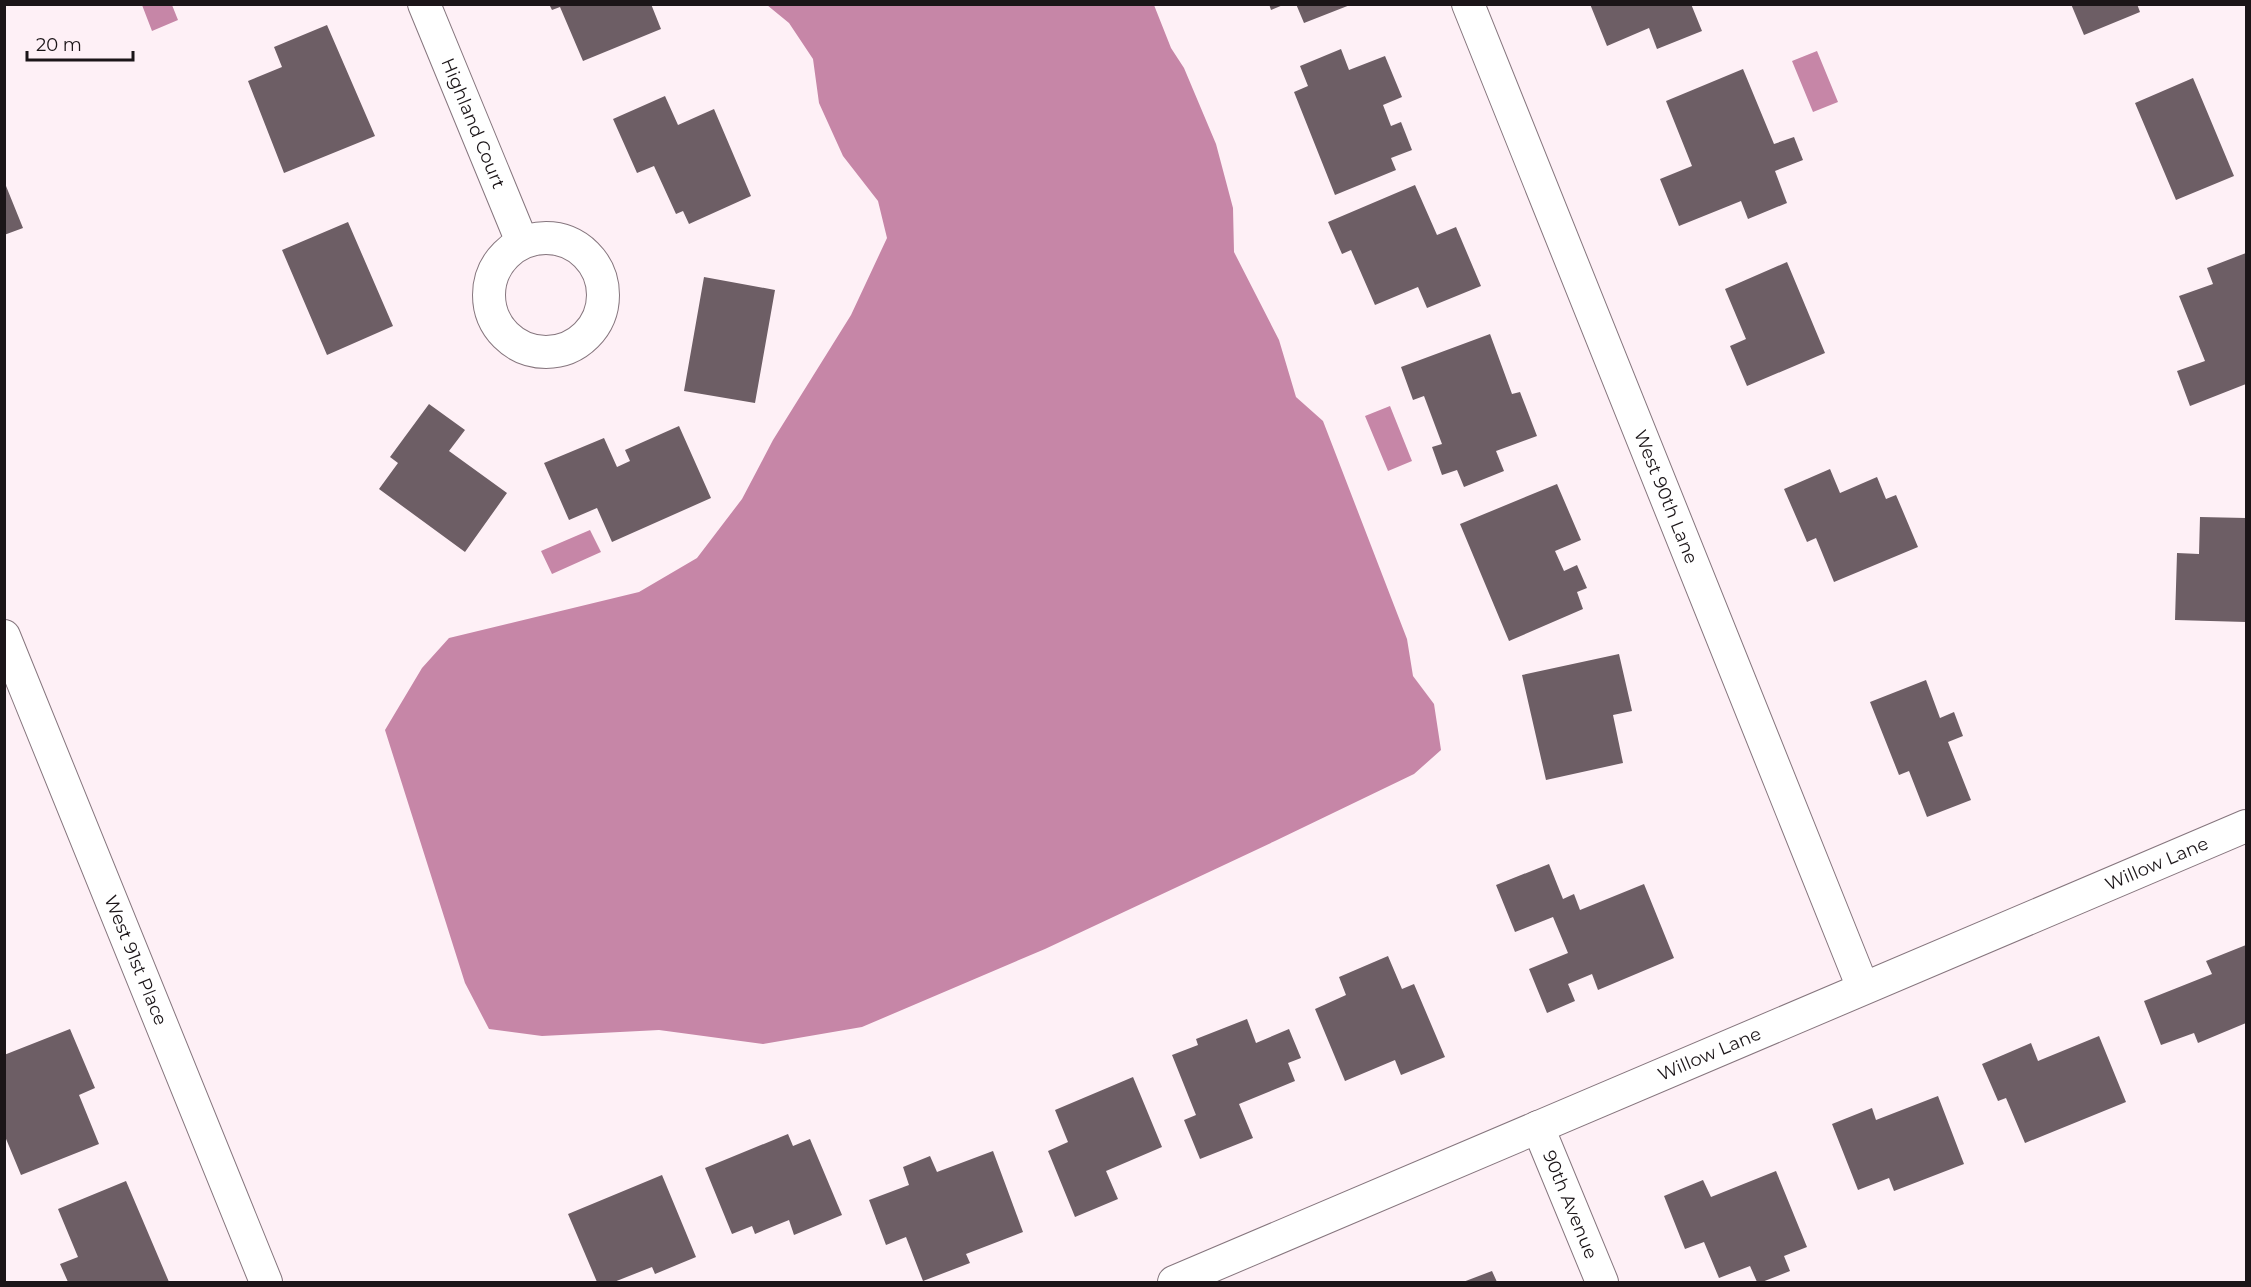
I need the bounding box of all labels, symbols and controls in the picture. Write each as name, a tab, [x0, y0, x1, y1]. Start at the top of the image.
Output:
scale bar	[27, 24, 134, 62]
text: 20 m	[36, 34, 82, 56]
street label: Highland Court	[436, 55, 510, 192]
street label: West 90th Lane	[1629, 427, 1703, 567]
street label: Willow Lane	[2102, 832, 2212, 896]
street label: West 91st Place	[99, 892, 172, 1029]
street label: Willow Lane	[1655, 1022, 1765, 1086]
street label: 90th Avenue	[1538, 1147, 1602, 1262]

